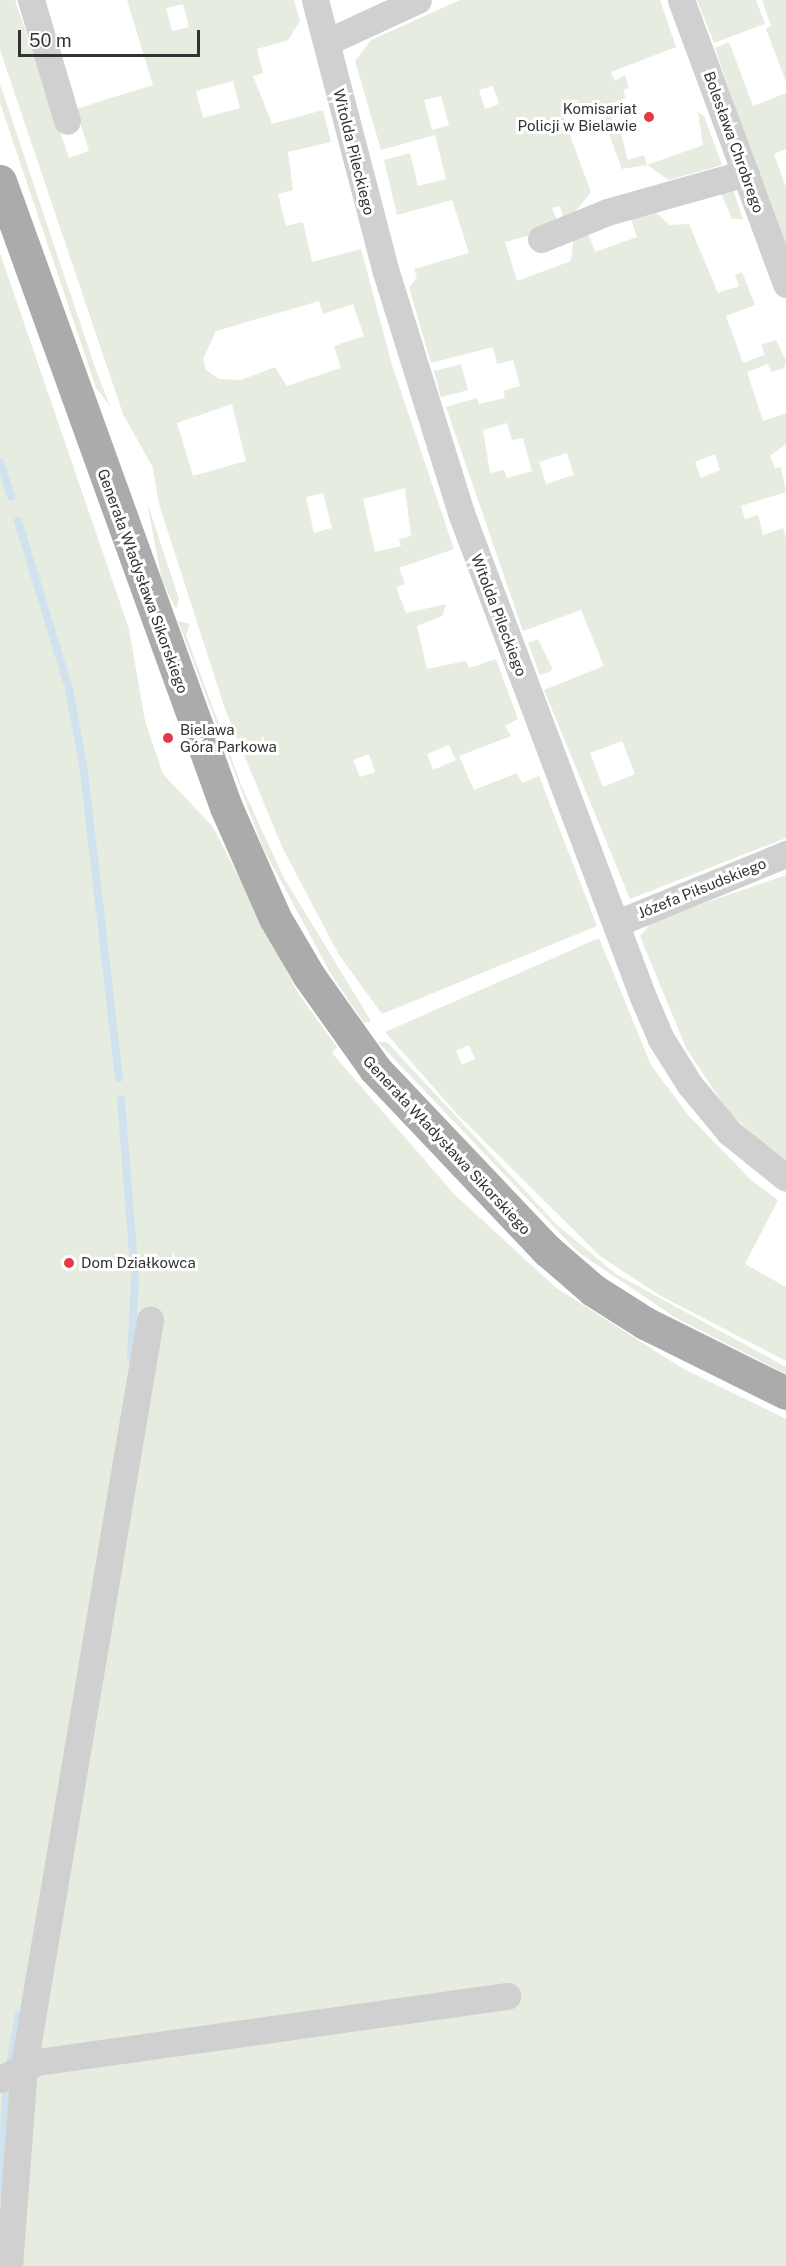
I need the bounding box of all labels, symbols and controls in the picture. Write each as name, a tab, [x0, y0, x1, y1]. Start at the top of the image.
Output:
scale bar	[21, 18, 202, 56]
text: 50 m	[29, 30, 72, 51]
street label: Bolesława Chrobrego	[700, 69, 768, 215]
street label: Witolda Pileckiego	[330, 87, 378, 217]
place label: Komisariat Policji w Bielawie	[517, 99, 637, 134]
marker: Komisariat Policji w Bielawie	[642, 110, 656, 124]
street label: Generała Władysława Sikorskiego	[94, 466, 192, 696]
street label: Witolda Pileckiego	[467, 551, 531, 679]
place label: Bielawa Góra Parkowa	[180, 720, 277, 755]
marker: Bielawa Góra Parkowa	[161, 731, 175, 745]
street label: Józefa Piłsudskiego	[635, 854, 769, 922]
street label: Generała Władysława Sikorskiego	[359, 1052, 535, 1238]
place label: Dom Działkowca	[81, 1254, 196, 1272]
marker: Dom Działkowca	[62, 1256, 76, 1270]

